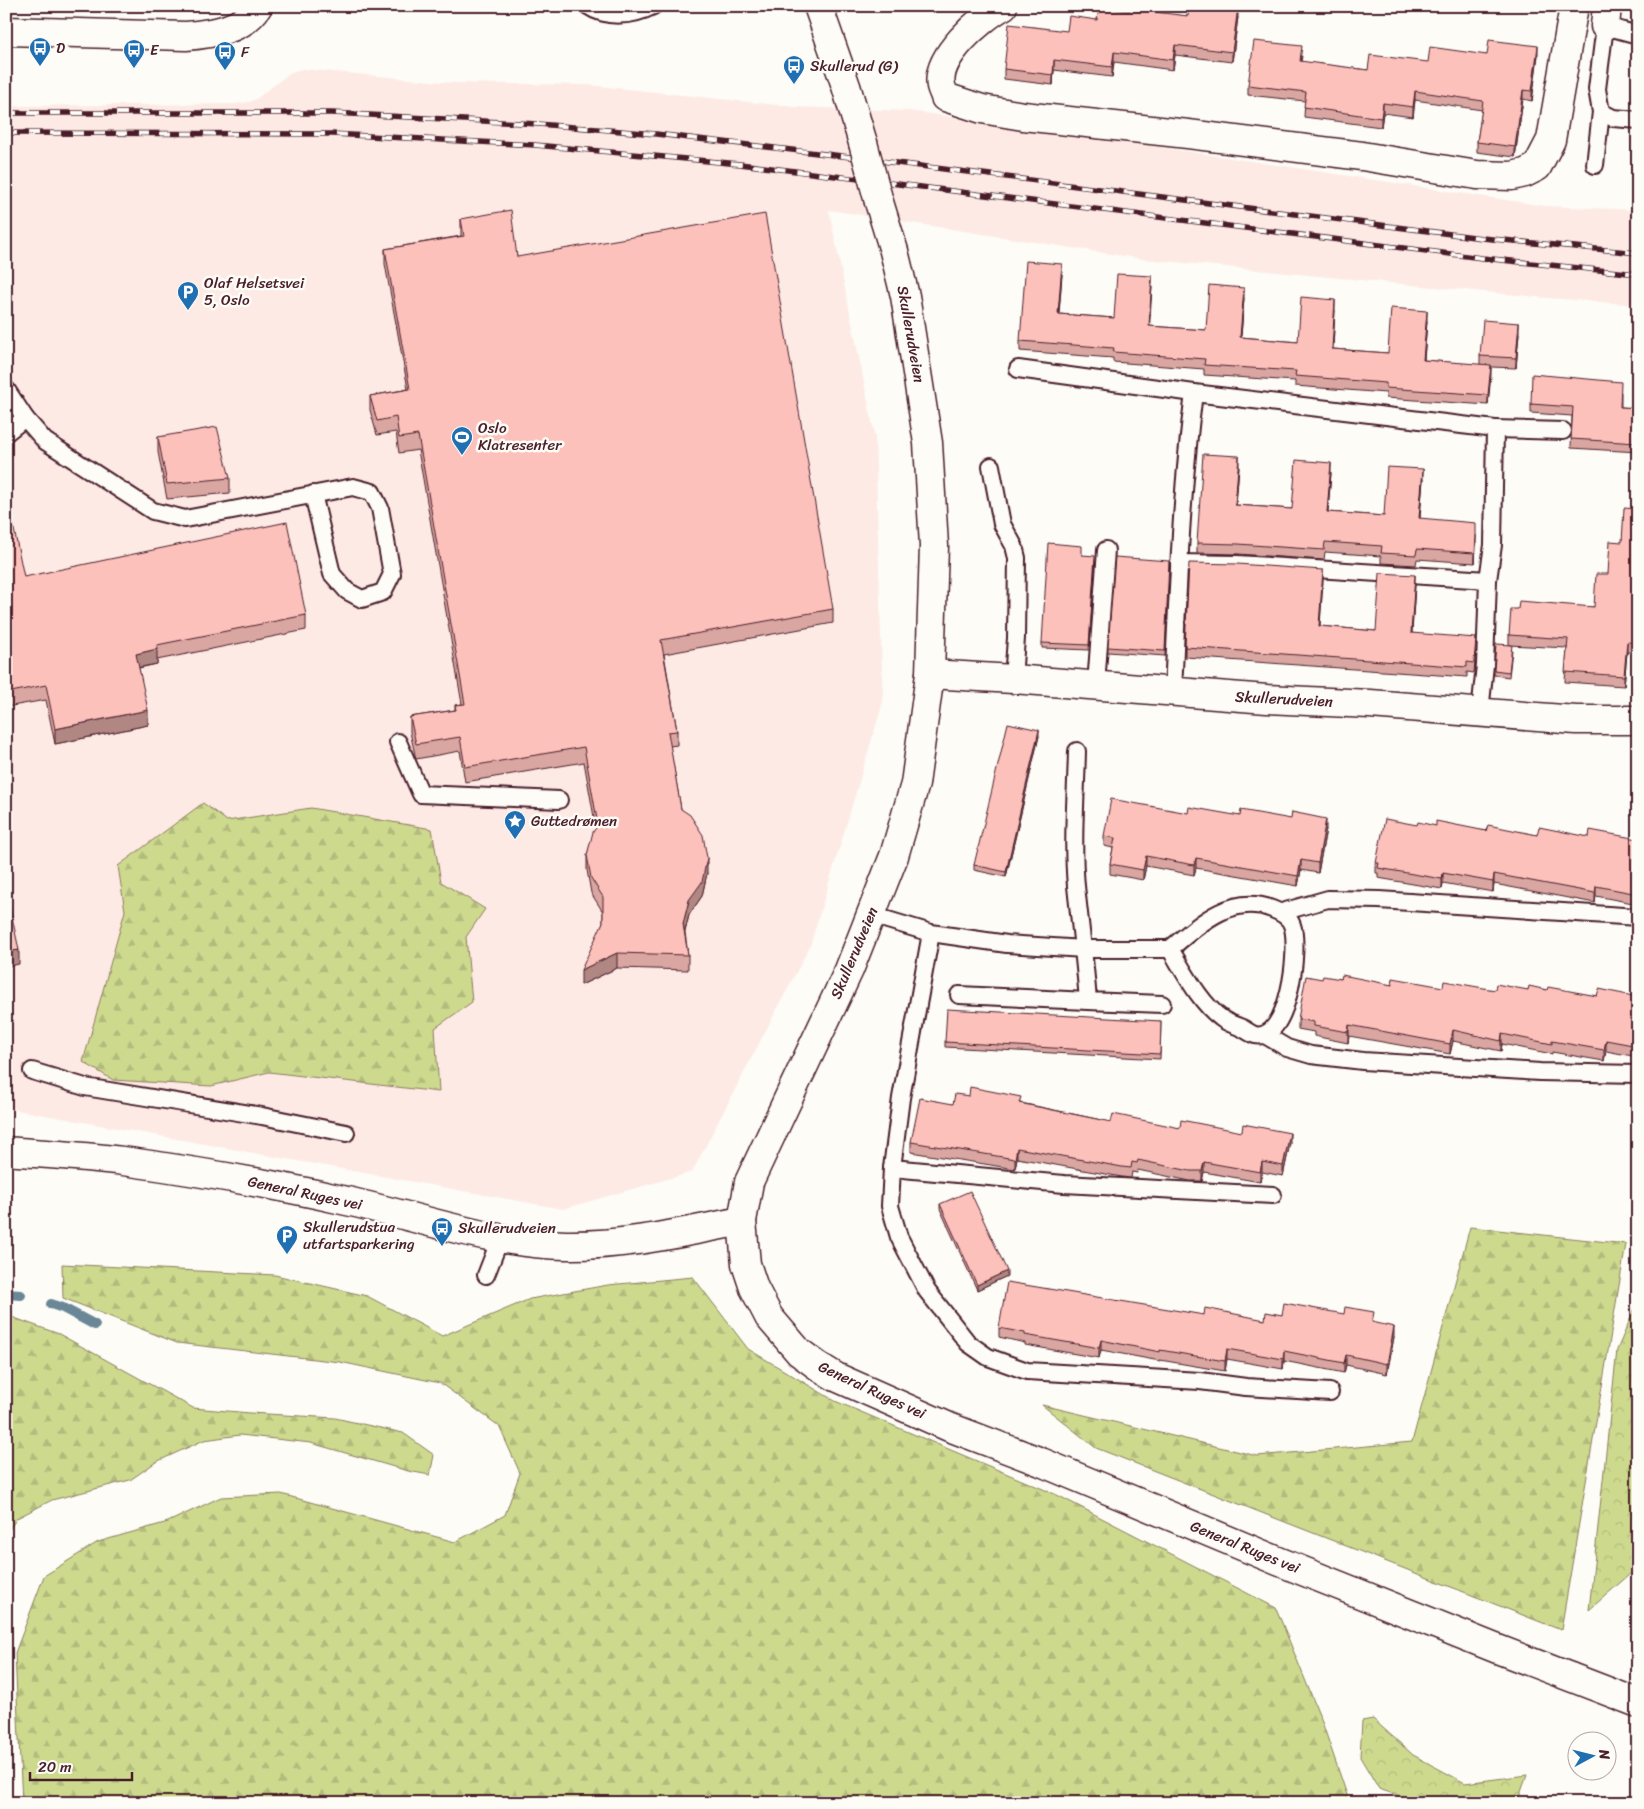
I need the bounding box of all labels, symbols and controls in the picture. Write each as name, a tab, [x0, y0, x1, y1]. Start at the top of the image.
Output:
place label: D	[56, 35, 65, 61]
bus stop icon: D	[28, 36, 52, 67]
place label: E	[150, 37, 160, 63]
bus stop icon: E	[122, 38, 146, 69]
place label: F	[241, 39, 250, 65]
bus stop icon: F	[213, 40, 237, 71]
place label: Skullerud (G)	[810, 53, 898, 79]
bus stop icon: Skullerud (G)	[782, 54, 806, 85]
place label: Olaf Helsetsvei 5, Oslo	[204, 270, 305, 313]
parking icon: Olaf Helsetsvei 5, Oslo	[176, 280, 200, 311]
street label: Skullerudveien	[890, 284, 932, 384]
place label: Oslo Klatresenter	[478, 415, 562, 458]
sports icon: Oslo Klatresenter	[450, 425, 474, 456]
street label: Skullerudveien	[1234, 683, 1334, 715]
place label: Guttedrømen	[531, 808, 617, 834]
place icon: Guttedrømen	[503, 809, 527, 840]
street label: Skullerudveien	[823, 903, 885, 1003]
street label: General Ruges vei	[245, 1168, 365, 1218]
place label: Skullerudstua utfartsparkering	[303, 1214, 415, 1257]
place label: Skullerudveien	[458, 1215, 556, 1241]
bus stop icon: Skullerudveien	[430, 1216, 454, 1247]
parking icon: Skullerudstua utfartsparkering	[275, 1224, 299, 1255]
street label: General Ruges vei	[814, 1354, 931, 1427]
street label: General Ruges vei	[1186, 1513, 1305, 1581]
north arrow	[1566, 1732, 1616, 1782]
text: N	[1591, 1747, 1617, 1761]
scale bar	[30, 1749, 132, 1781]
text: 20 m	[38, 1754, 72, 1780]

